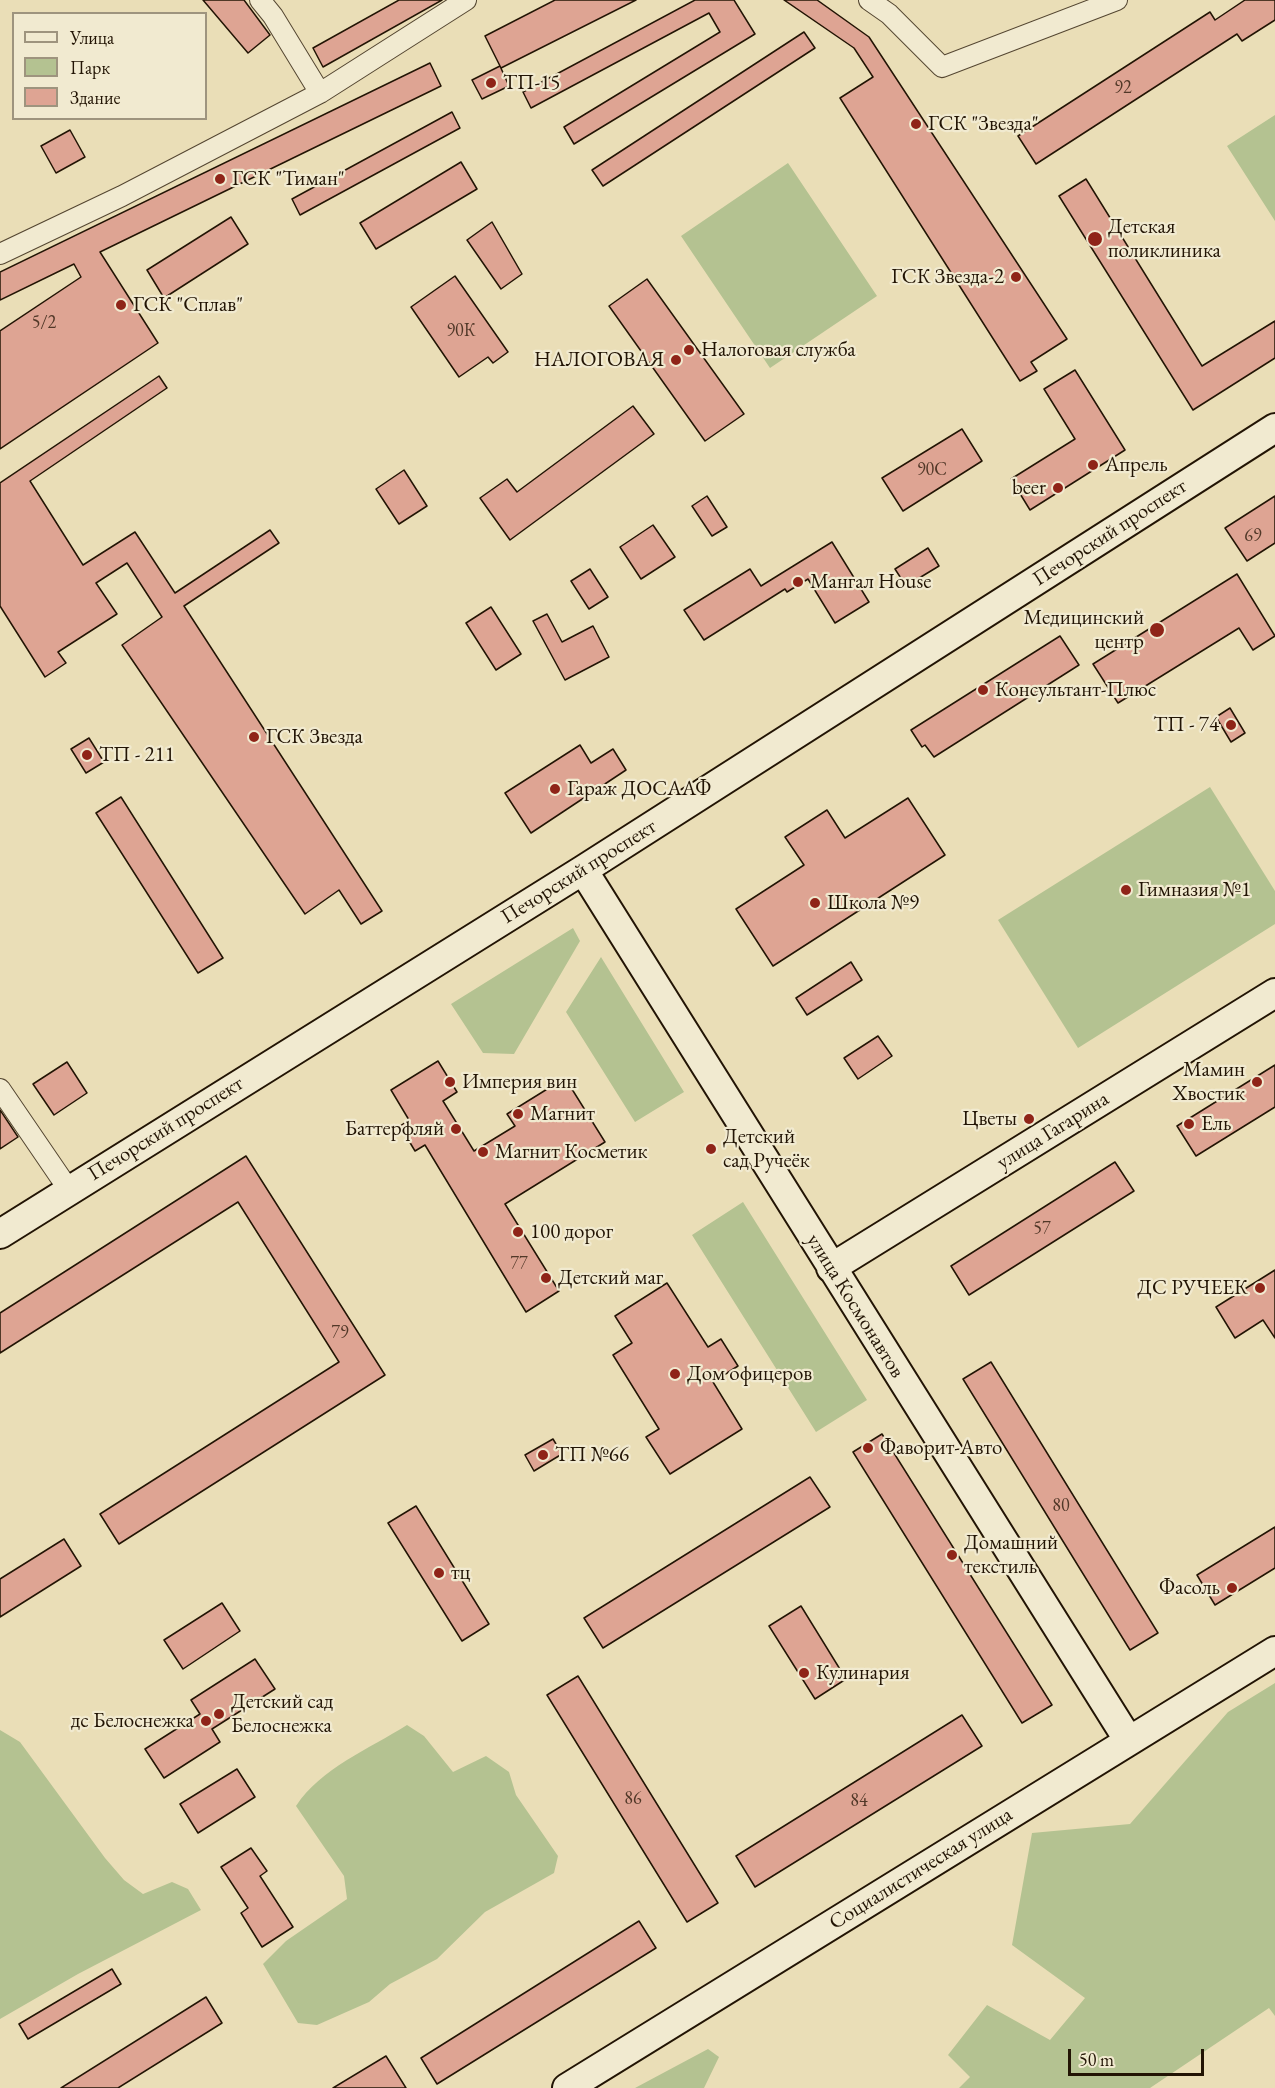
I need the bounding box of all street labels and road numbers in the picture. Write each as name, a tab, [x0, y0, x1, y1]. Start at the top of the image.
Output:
street label: Печорский проспект	[1028, 474, 1192, 592]
street label: Печорский проспект	[497, 814, 661, 930]
street label: Печорский проспект	[84, 1071, 248, 1187]
street label: улица Гагарина	[992, 1087, 1114, 1175]
street label: улица Космонавтов	[801, 1229, 909, 1383]
street label: Социалистическая улица	[825, 1802, 1017, 1936]

